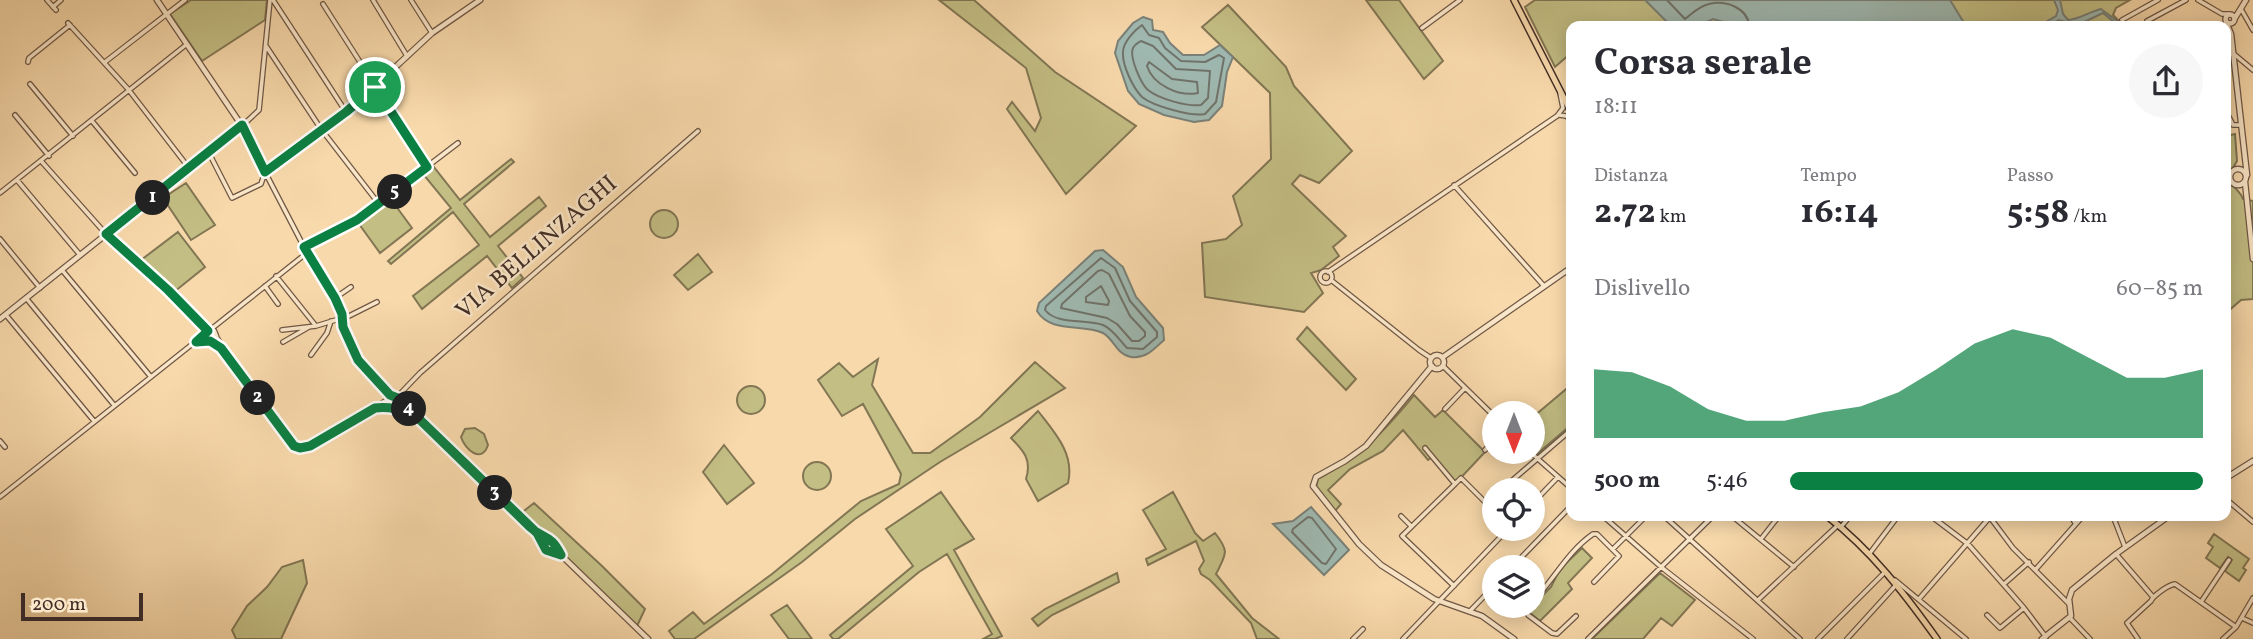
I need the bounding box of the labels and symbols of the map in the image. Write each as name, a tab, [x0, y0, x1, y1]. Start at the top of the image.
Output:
pin	[345, 57, 405, 117]
street label: VIA BELLINZAGHI	[449, 168, 625, 328]
pin: 5	[378, 174, 412, 210]
pin: 1	[136, 180, 170, 216]
pin: 2	[240, 380, 276, 416]
pin: 4	[392, 392, 426, 426]
north arrow	[1482, 401, 1545, 464]
pin: 3	[477, 476, 512, 510]
scale bar	[21, 590, 144, 622]

